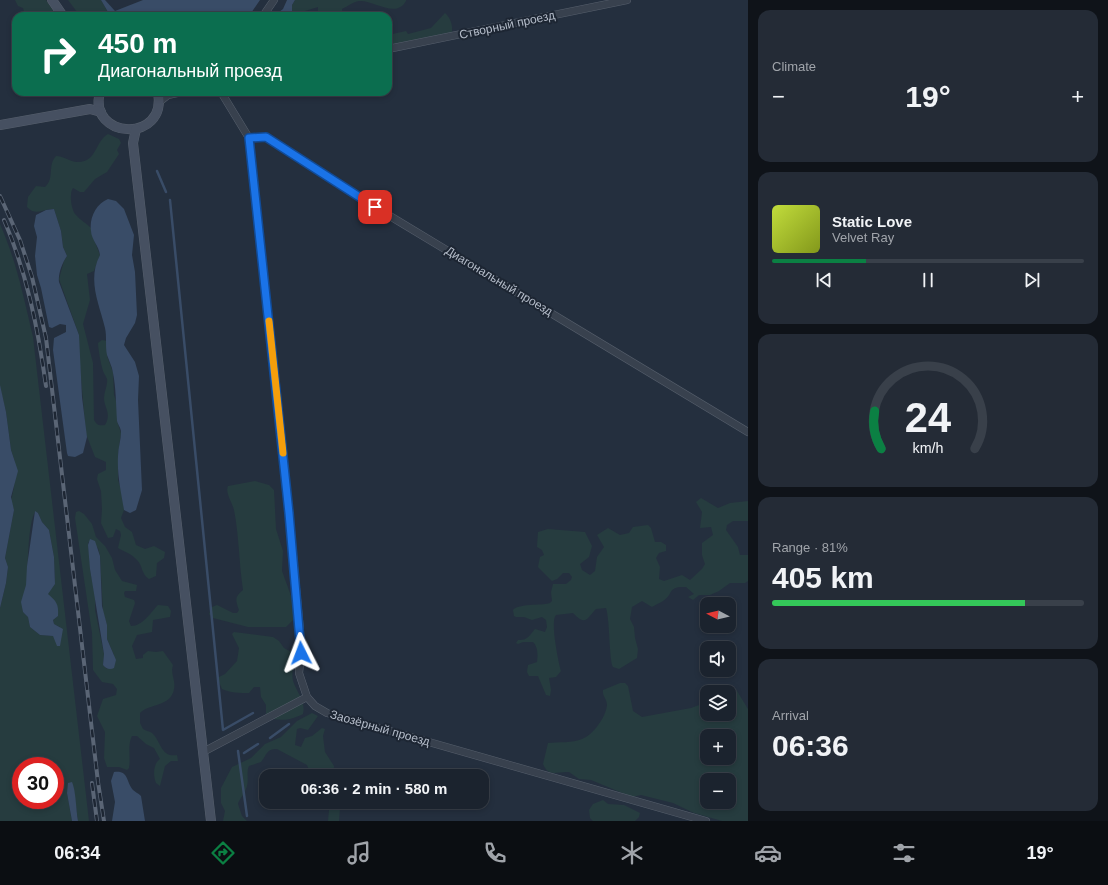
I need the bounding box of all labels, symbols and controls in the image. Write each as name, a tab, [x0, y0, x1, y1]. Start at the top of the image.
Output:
street label: Створный проезд	[458, 8, 556, 42]
icon: right	[32, 28, 84, 80]
text: 450 m	[98, 28, 177, 59]
text: Climate	[772, 59, 816, 74]
text: Диагональный проезд	[98, 61, 282, 81]
text: 19°	[905, 80, 951, 113]
text: −	[772, 84, 785, 109]
text: +	[1071, 84, 1084, 109]
pin	[358, 190, 392, 224]
icon: arrive	[364, 196, 386, 218]
text: Static Love	[832, 213, 912, 230]
text: Velvet Ray	[832, 230, 894, 245]
street label: Диагональный проезд	[443, 243, 555, 319]
icon: previous	[813, 269, 835, 291]
icon: pause	[917, 269, 939, 291]
icon: next	[1021, 269, 1043, 291]
text: 24	[905, 393, 951, 440]
text: km/h	[913, 439, 944, 455]
text: Range · 81%	[772, 540, 848, 555]
text: 405 km	[772, 561, 874, 594]
north arrow	[700, 597, 736, 633]
map controls	[700, 597, 736, 809]
position arrow	[280, 632, 322, 674]
button: sound	[700, 641, 736, 677]
button: layers	[700, 685, 736, 721]
street label: Заозёрный проезд	[329, 707, 431, 749]
text: Arrival	[772, 708, 809, 723]
button: +	[700, 729, 736, 765]
text: 06:36	[772, 729, 849, 762]
speed limit sign: 30	[12, 757, 64, 809]
button: −	[700, 773, 736, 809]
text: 06:36 · 2 min · 580 m	[301, 780, 447, 797]
icon: directions	[209, 839, 237, 867]
icon: music	[345, 839, 373, 867]
icon: phone	[481, 839, 509, 867]
icon: climate	[618, 839, 646, 867]
icon: car	[754, 839, 782, 867]
icon: filters	[890, 839, 918, 867]
text: 06:34	[54, 843, 100, 863]
text: 19°	[1027, 843, 1054, 863]

